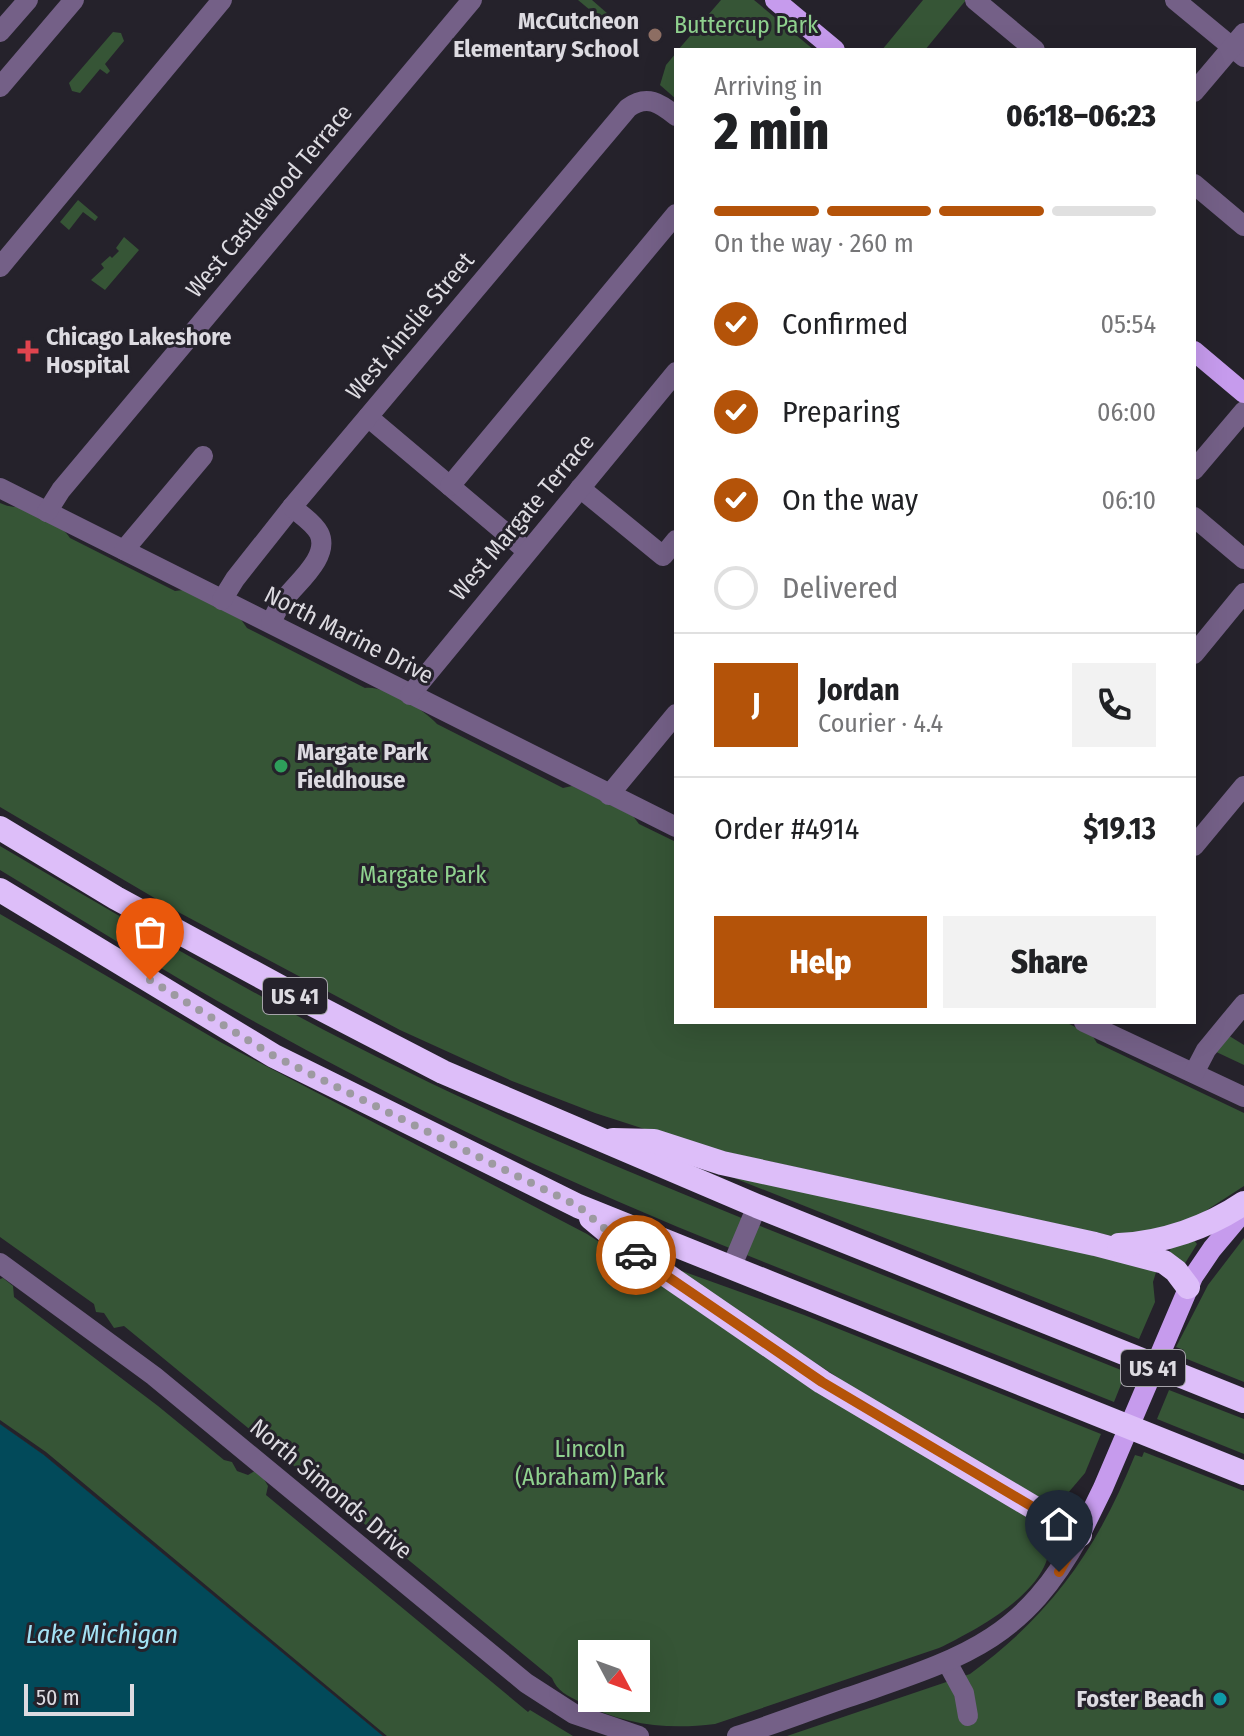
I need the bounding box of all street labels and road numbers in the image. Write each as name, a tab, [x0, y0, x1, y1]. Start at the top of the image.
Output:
street label: West Castlewood Terrace	[180, 99, 358, 303]
street label: West Ainslie Street	[340, 246, 480, 405]
street label: West Margate Terrace	[444, 428, 600, 606]
street label: North Marine Drive	[260, 580, 438, 690]
road number: US 41	[263, 978, 327, 1014]
road number: US 41	[1121, 1350, 1185, 1386]
street label: North Simonds Drive	[244, 1413, 418, 1565]

